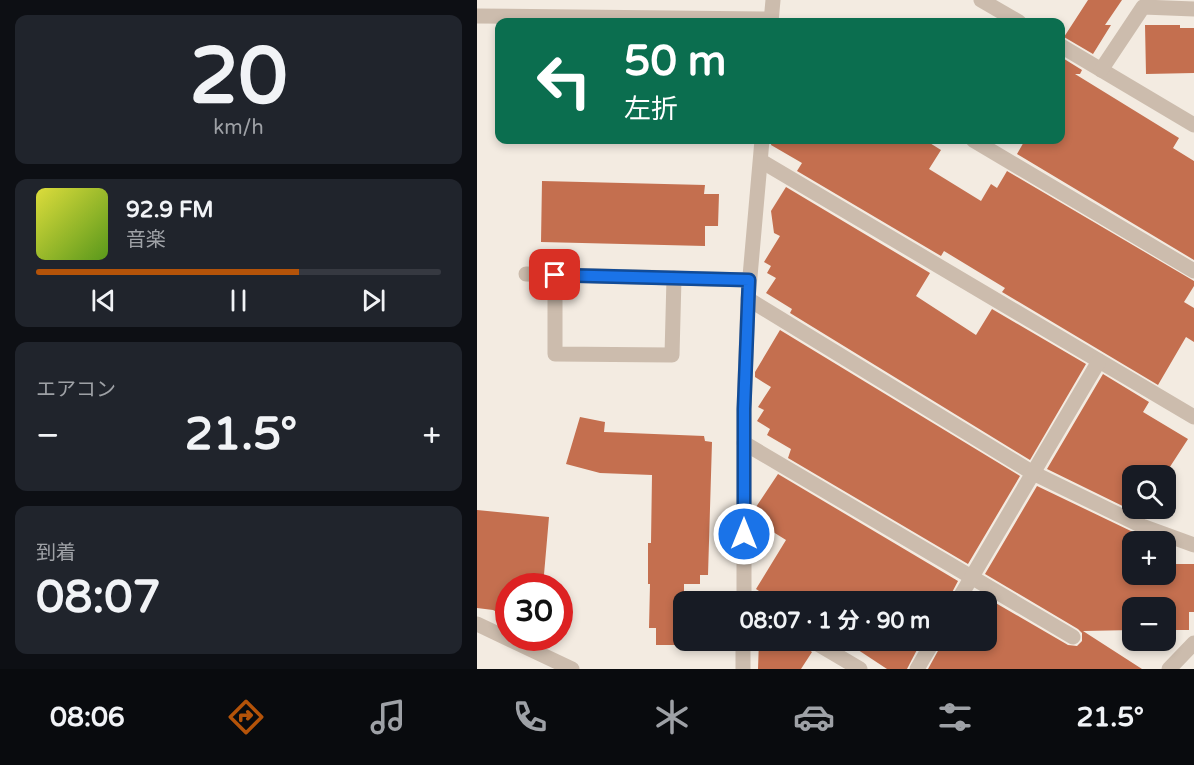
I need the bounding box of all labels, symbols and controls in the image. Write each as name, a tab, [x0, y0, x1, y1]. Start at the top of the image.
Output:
text: 20	[190, 30, 287, 124]
text: 50 m	[624, 36, 726, 87]
icon: left	[525, 42, 603, 120]
text: 左折	[624, 93, 678, 126]
text: km/h	[213, 116, 264, 140]
text: 92.9 FM	[126, 197, 214, 223]
text: 音楽	[126, 228, 166, 252]
pin	[529, 249, 580, 300]
icon: arrive	[538, 258, 571, 291]
icon: previous	[87, 284, 120, 317]
icon: pause	[222, 284, 255, 317]
icon: next	[357, 284, 390, 317]
text: エアコン	[36, 378, 116, 402]
text: 21.5°	[185, 408, 297, 462]
text: −	[36, 416, 60, 455]
text: +	[422, 416, 441, 455]
map controls	[1122, 465, 1176, 651]
button: search	[1122, 465, 1176, 519]
position arrow	[712, 502, 776, 566]
button: +	[1122, 531, 1176, 585]
text: 到着	[36, 541, 76, 565]
text: 08:07	[36, 571, 161, 625]
speed limit sign: 30	[495, 573, 573, 651]
button: −	[1122, 597, 1176, 651]
text: 08:07 · 1 分 · 90 m	[740, 608, 930, 634]
icon: directions	[225, 696, 267, 738]
icon: music	[367, 696, 409, 738]
icon: phone	[509, 696, 551, 738]
icon: climate	[651, 696, 693, 738]
icon: car	[793, 696, 835, 738]
icon: filters	[934, 696, 976, 738]
text: 08:06	[50, 701, 125, 734]
text: 21.5°	[1076, 701, 1144, 734]

